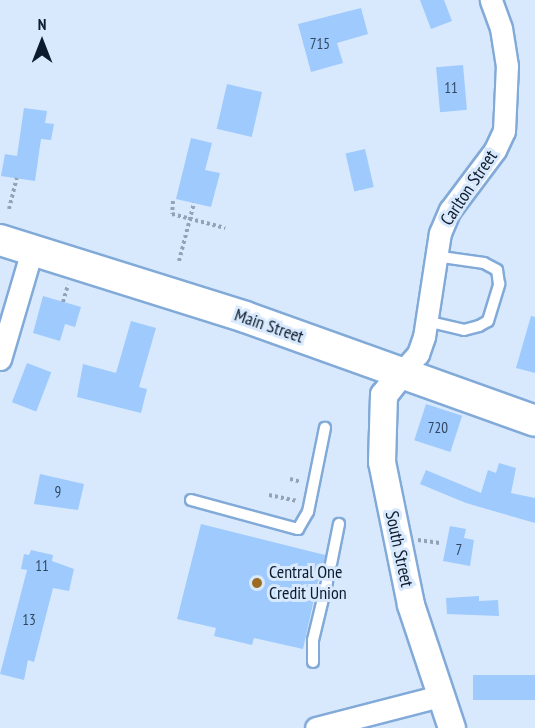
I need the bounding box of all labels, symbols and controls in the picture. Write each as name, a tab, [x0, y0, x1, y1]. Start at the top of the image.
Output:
north arrow	[12, 12, 72, 72]
text: N	[38, 14, 46, 34]
house number: 715	[310, 35, 330, 53]
house number: 11	[444, 79, 458, 97]
street label: Carlton Street	[436, 146, 502, 230]
street label: Main Street	[232, 304, 306, 348]
house number: 720	[428, 419, 448, 437]
house number: 9	[55, 483, 61, 501]
street label: South Street	[380, 509, 418, 589]
house number: 7	[456, 541, 462, 559]
house number: 11	[35, 557, 49, 575]
place label: Central One Credit Union	[269, 562, 347, 604]
marker: Central One Credit Union	[250, 576, 264, 590]
house number: 13	[22, 611, 36, 629]

